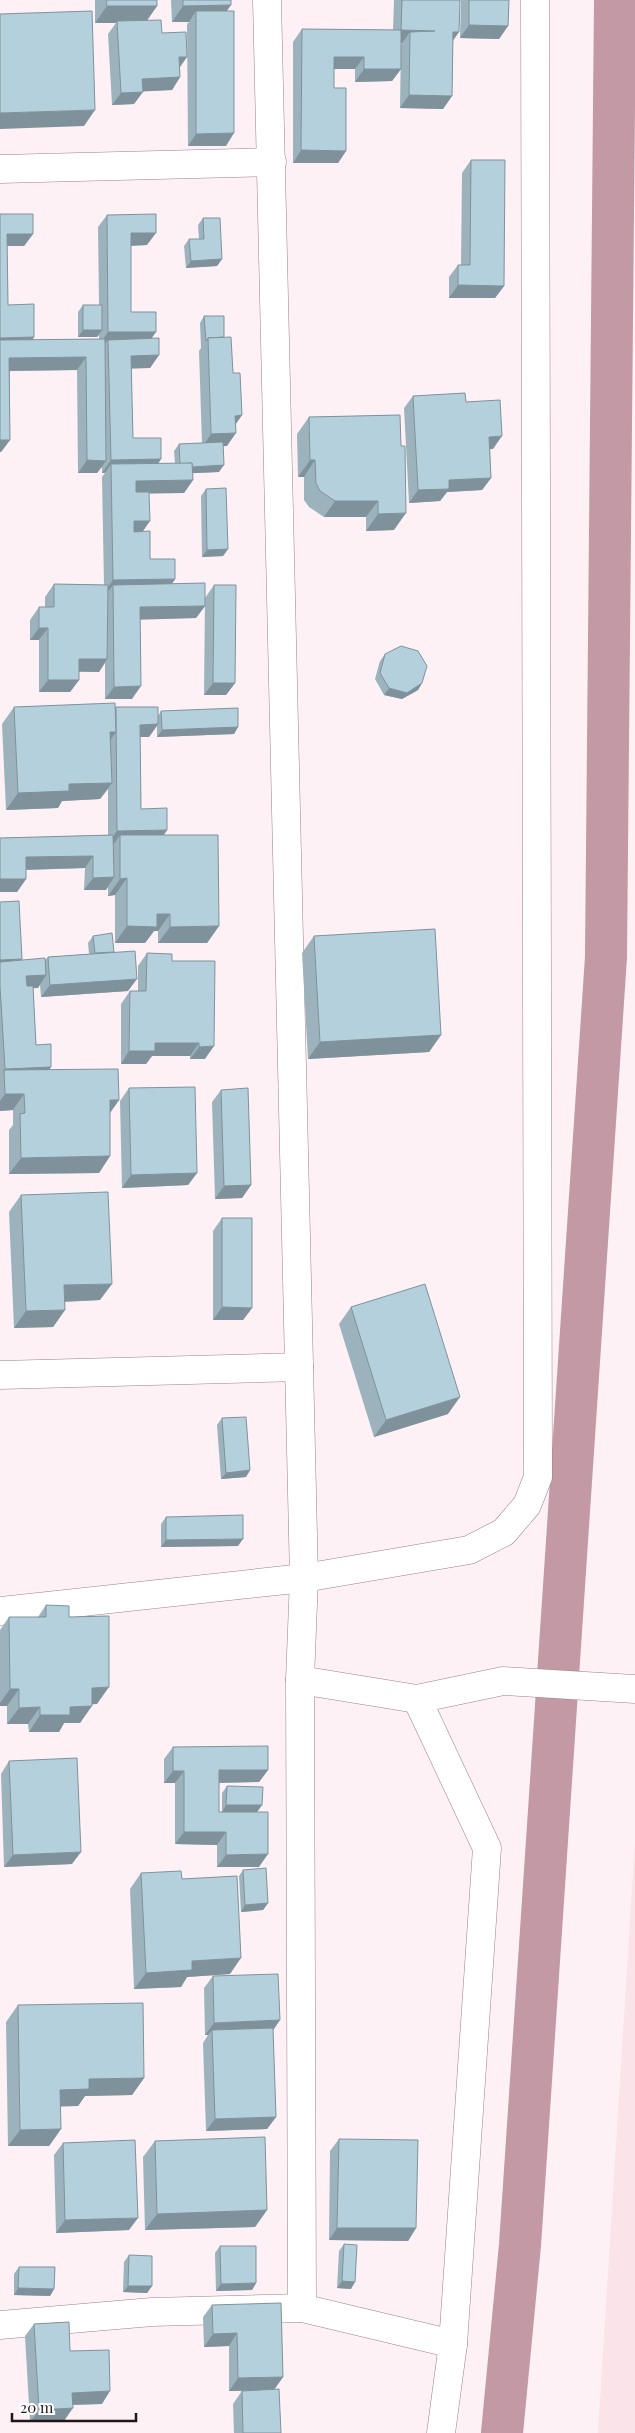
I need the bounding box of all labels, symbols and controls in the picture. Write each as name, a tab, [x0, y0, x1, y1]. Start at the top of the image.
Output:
scale bar	[12, 2390, 136, 2422]
text: 20 m	[20, 2397, 54, 2417]

